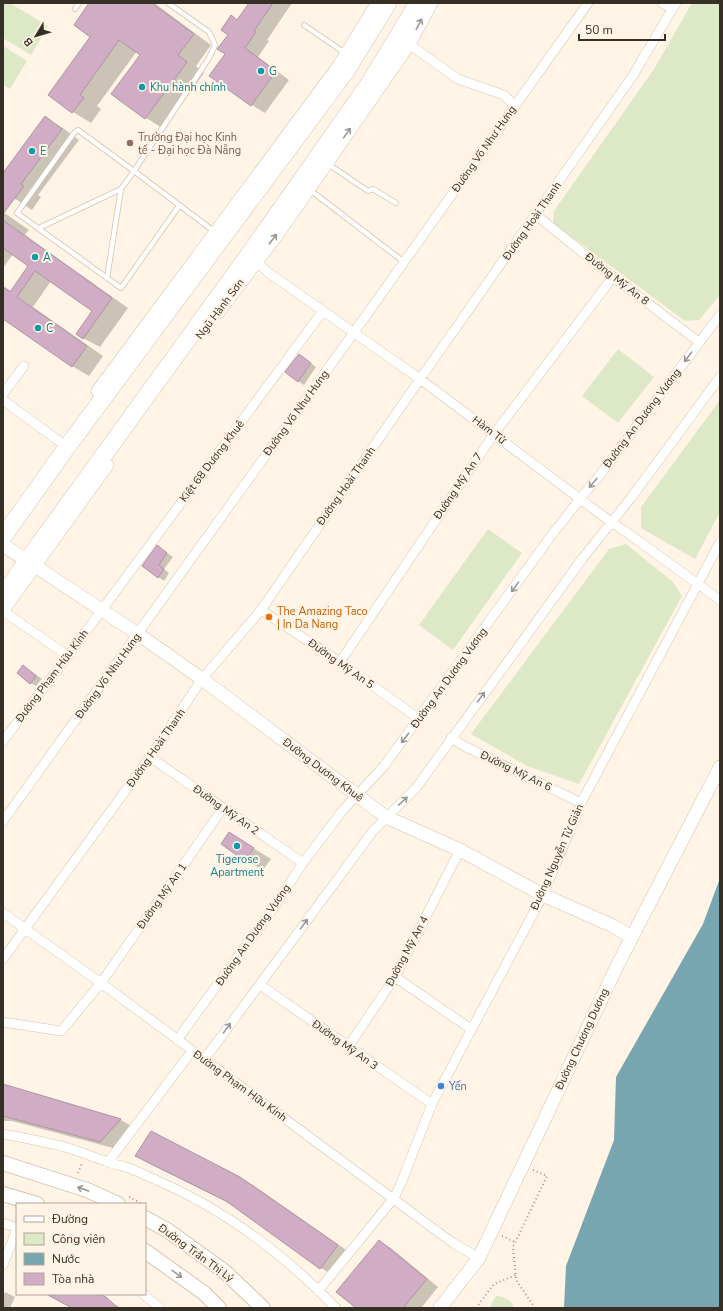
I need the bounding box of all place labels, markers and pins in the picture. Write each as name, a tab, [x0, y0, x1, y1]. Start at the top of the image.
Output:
place label: G	[269, 64, 277, 79]
marker: G	[256, 66, 266, 76]
place label: Khu hành chính	[150, 80, 226, 95]
marker: Khu hành chính	[137, 82, 147, 92]
place label: Trường Đại học Kinh tế - Đại học Đà Nẵng	[138, 130, 241, 158]
marker: Trường Đại học Kinh tế - Đại học Đà Nẵng	[125, 138, 135, 148]
place label: E	[40, 144, 46, 159]
marker: E	[27, 146, 37, 156]
place label: A	[43, 250, 51, 265]
marker: A	[30, 252, 40, 262]
place label: C	[46, 321, 53, 336]
marker: C	[33, 323, 43, 333]
place label: The Amazing Taco | In Da Nang	[277, 604, 368, 632]
marker: The Amazing Taco | In Da Nang	[264, 612, 274, 622]
marker: Tigerose Apartment	[232, 841, 242, 851]
place label: Tigerose Apartment	[210, 852, 264, 880]
place label: Yến	[448, 1079, 467, 1094]
marker: Yến	[436, 1081, 446, 1091]

